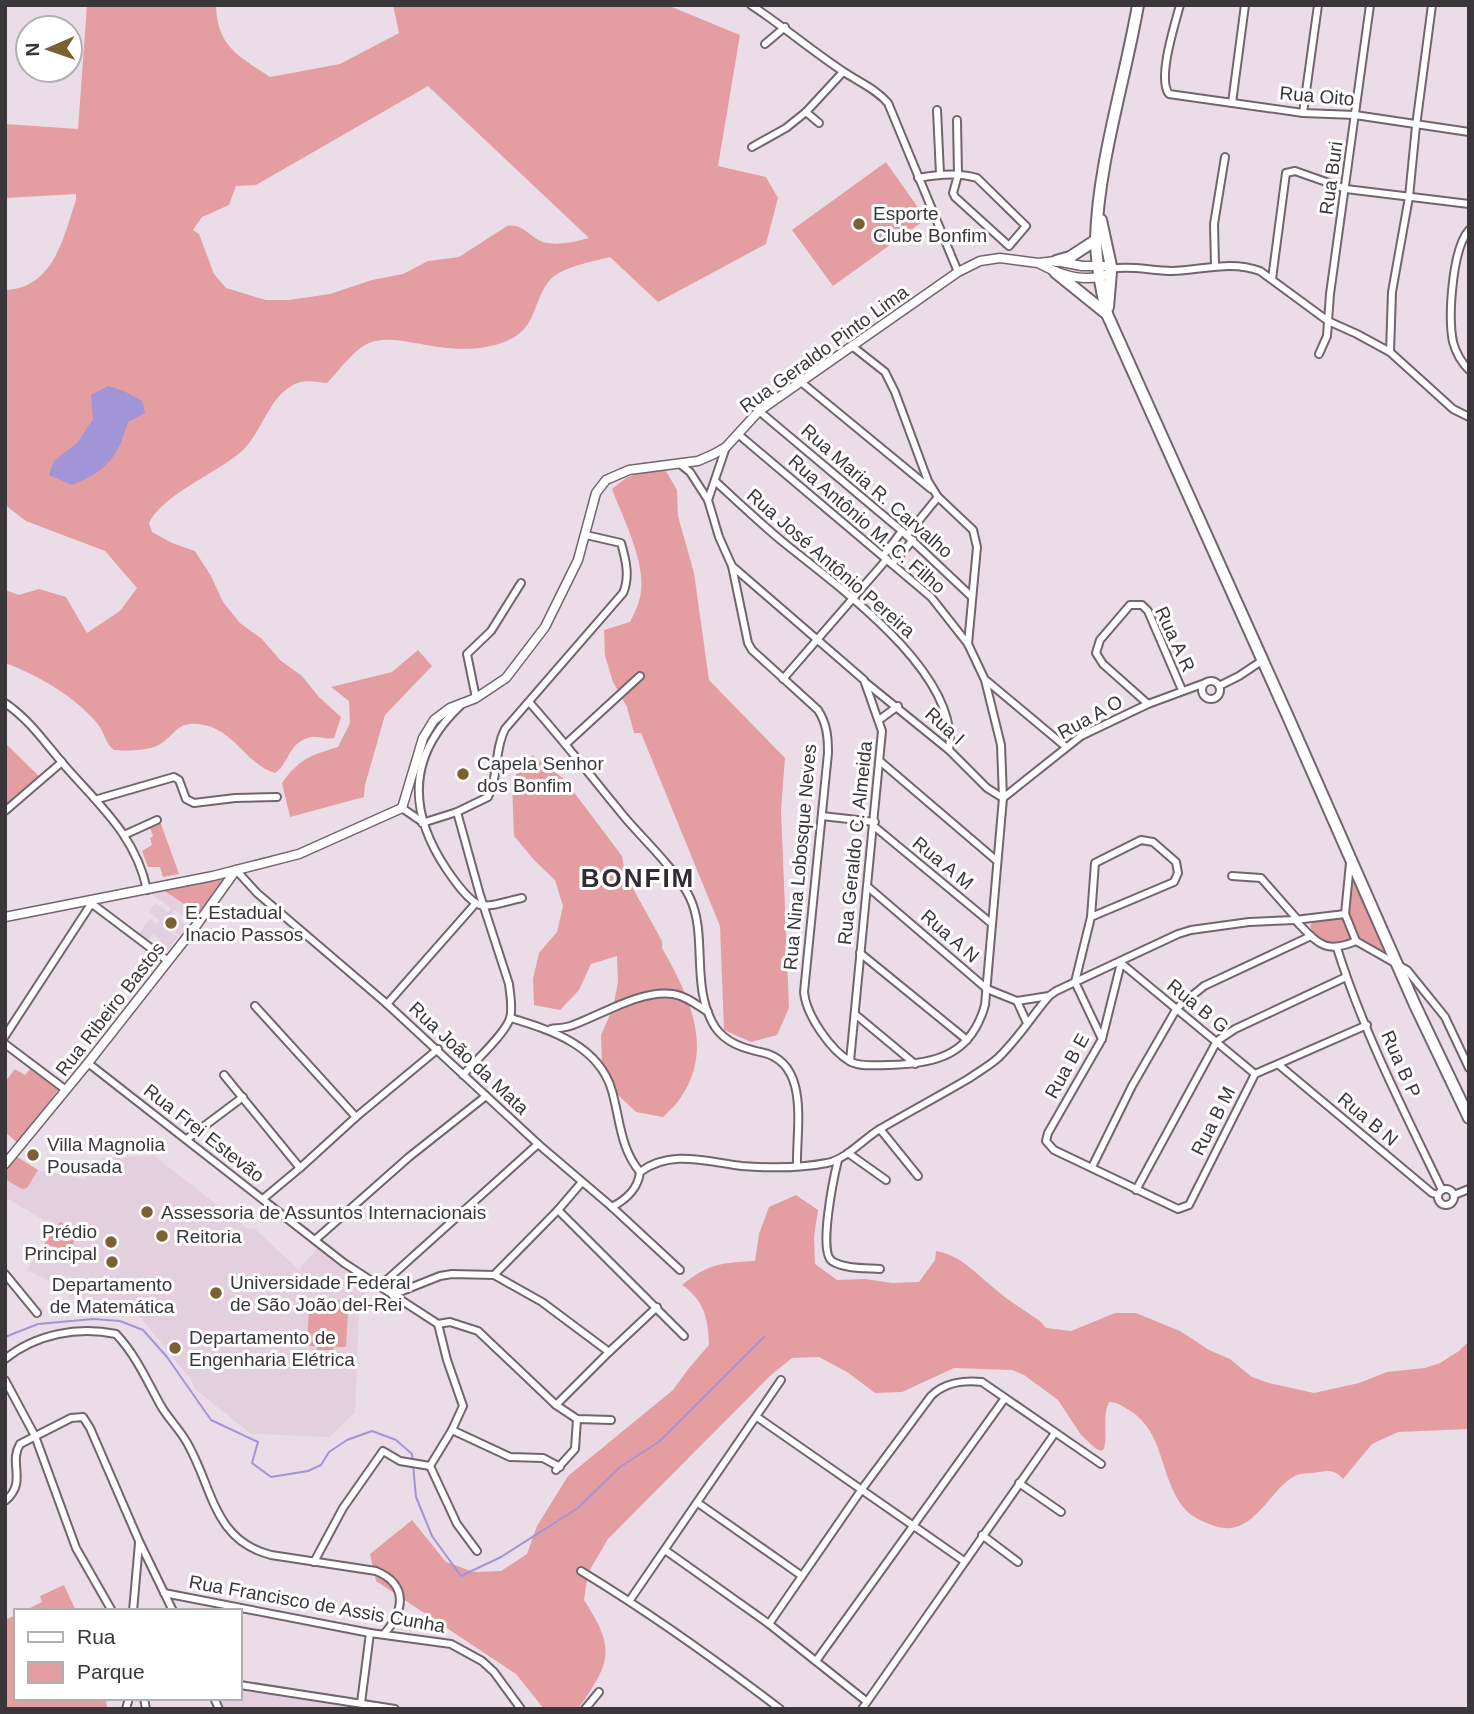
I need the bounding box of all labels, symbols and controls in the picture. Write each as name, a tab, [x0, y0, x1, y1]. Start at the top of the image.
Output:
north arrow	[14, 14, 84, 84]
text: N	[22, 42, 43, 57]
street label: Rua Oito	[1279, 82, 1355, 110]
street label: Rua Buri	[1315, 140, 1347, 216]
place label: Esporte Clube Bonfim	[873, 203, 987, 246]
marker: Esporte Clube Bonfim	[851, 216, 867, 232]
street label: Rua Geraldo Pinto Lima	[736, 281, 913, 417]
street label: Rua Maria R. Carvalho	[797, 420, 957, 562]
street label: Rua Antônio M. C. Filho	[784, 450, 950, 598]
street label: Rua José Antônio Pereira	[743, 484, 920, 642]
street label: Rua A R	[1151, 603, 1199, 675]
street label: Rua A O	[1054, 691, 1126, 743]
street label: Rua I	[921, 703, 969, 749]
street label: Rua Geraldo C. Almeida	[834, 740, 876, 946]
street label: Rua Nina Lobosque Neves	[780, 743, 820, 971]
place label: Capela Senhor dos Bonfim	[477, 753, 604, 796]
marker: Capela Senhor dos Bonfim	[455, 766, 471, 782]
street label: Rua A M	[908, 832, 978, 894]
district label: BONFIM	[581, 863, 695, 893]
place label: E. Estadual Inacio Passos	[185, 902, 303, 945]
street label: Rua A N	[917, 905, 983, 967]
marker: E. Estadual Inacio Passos	[163, 915, 179, 931]
street label: Rua Ribeiro Bastos	[51, 938, 169, 1080]
street label: Rua B G	[1163, 975, 1233, 1037]
street label: Rua João da Mata	[405, 997, 533, 1119]
street label: Rua B P	[1377, 1027, 1425, 1101]
street label: Rua B E	[1041, 1030, 1093, 1102]
street label: Rua Frei Estevão	[140, 1080, 268, 1186]
street label: Rua B M	[1187, 1083, 1239, 1159]
street label: Rua B N	[1334, 1088, 1402, 1150]
place label: Villa Magnolia Pousada	[47, 1134, 165, 1177]
marker: Villa Magnolia Pousada	[25, 1147, 41, 1163]
place label: Assessoria de Assuntos Internacionais	[161, 1202, 486, 1223]
marker: Assessoria de Assuntos Internacionais	[139, 1204, 155, 1220]
place label: Prédio Principal	[24, 1221, 97, 1264]
place label: Reitoria	[176, 1226, 242, 1247]
marker: Reitoria	[154, 1228, 170, 1244]
marker: Prédio Principal	[103, 1234, 119, 1250]
marker: Departamento de Matemática	[104, 1254, 120, 1270]
place label: Universidade Federal de São João del-Rei	[230, 1272, 411, 1315]
place label: Departamento de Matemática	[50, 1274, 175, 1317]
marker: Universidade Federal de São João del-Rei	[208, 1285, 224, 1301]
place label: Departamento de Engenharia Elétrica	[189, 1327, 355, 1370]
marker: Departamento de Engenharia Elétrica	[167, 1340, 183, 1356]
street label: Rua Francisco de Assis Cunha	[187, 1571, 447, 1637]
legend	[14, 1609, 242, 1700]
text: Rua	[77, 1625, 116, 1648]
text: Parque	[77, 1660, 145, 1683]

